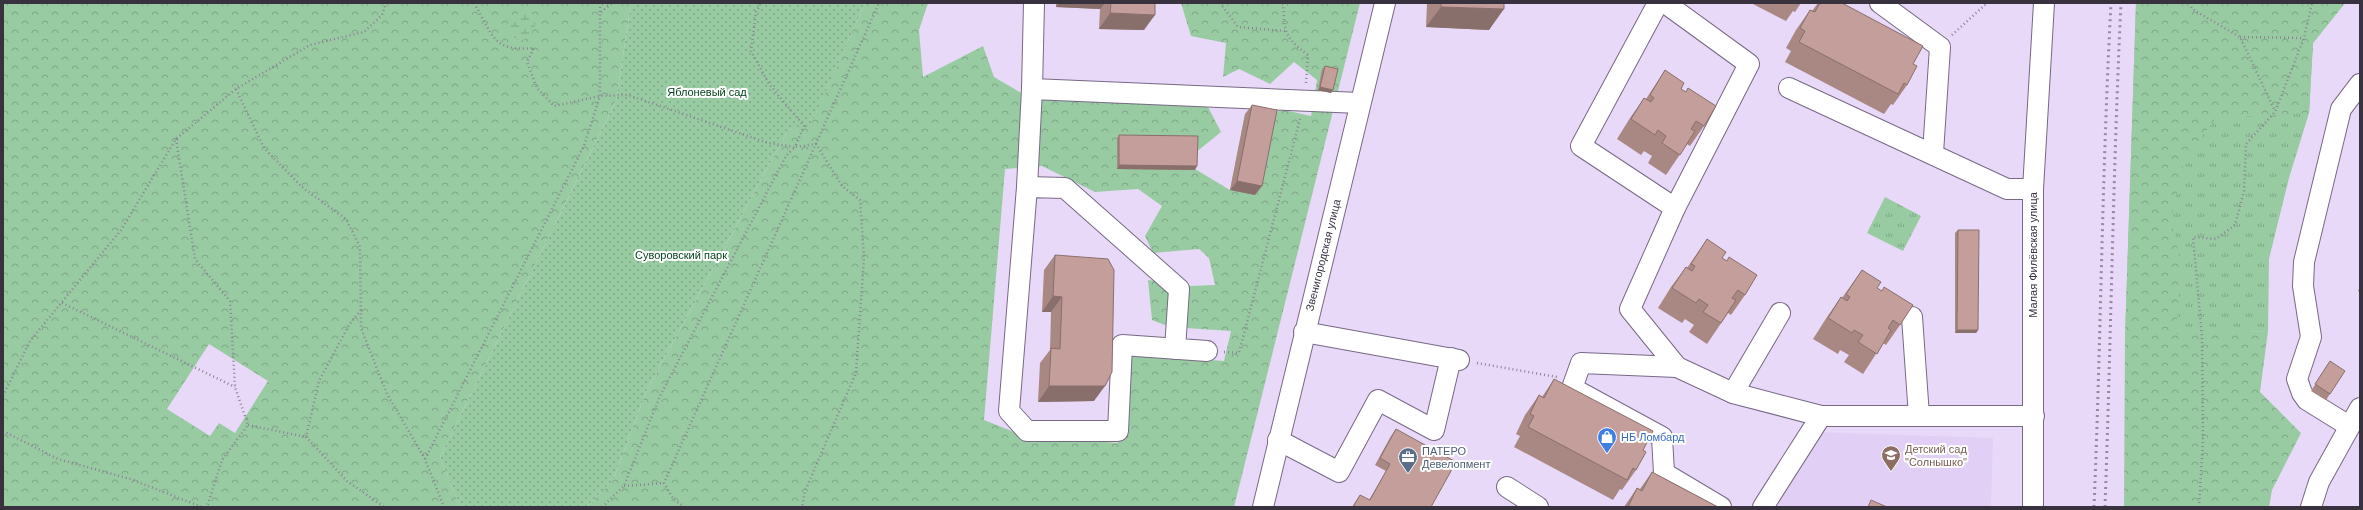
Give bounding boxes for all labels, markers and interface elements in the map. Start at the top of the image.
park label: Яблоневый сад [667,86,747,98]
street label: Малая Филёвская улица [2027,191,2039,318]
street label: Звенигородская улица [1303,197,1343,312]
park label: Суворовский парк [635,249,727,261]
shop icon: НБ Ломбард [1596,426,1618,454]
place label: НБ Ломбард [1621,431,1685,443]
place label: Детский сад "Солнышко" [1905,443,1967,468]
school or university icon: Детский сад "Солнышко" [1880,444,1902,472]
place label: ПАТЕРО Девелопмент [1422,445,1490,470]
office icon: ПАТЕРО Девелопмент [1397,446,1419,474]

